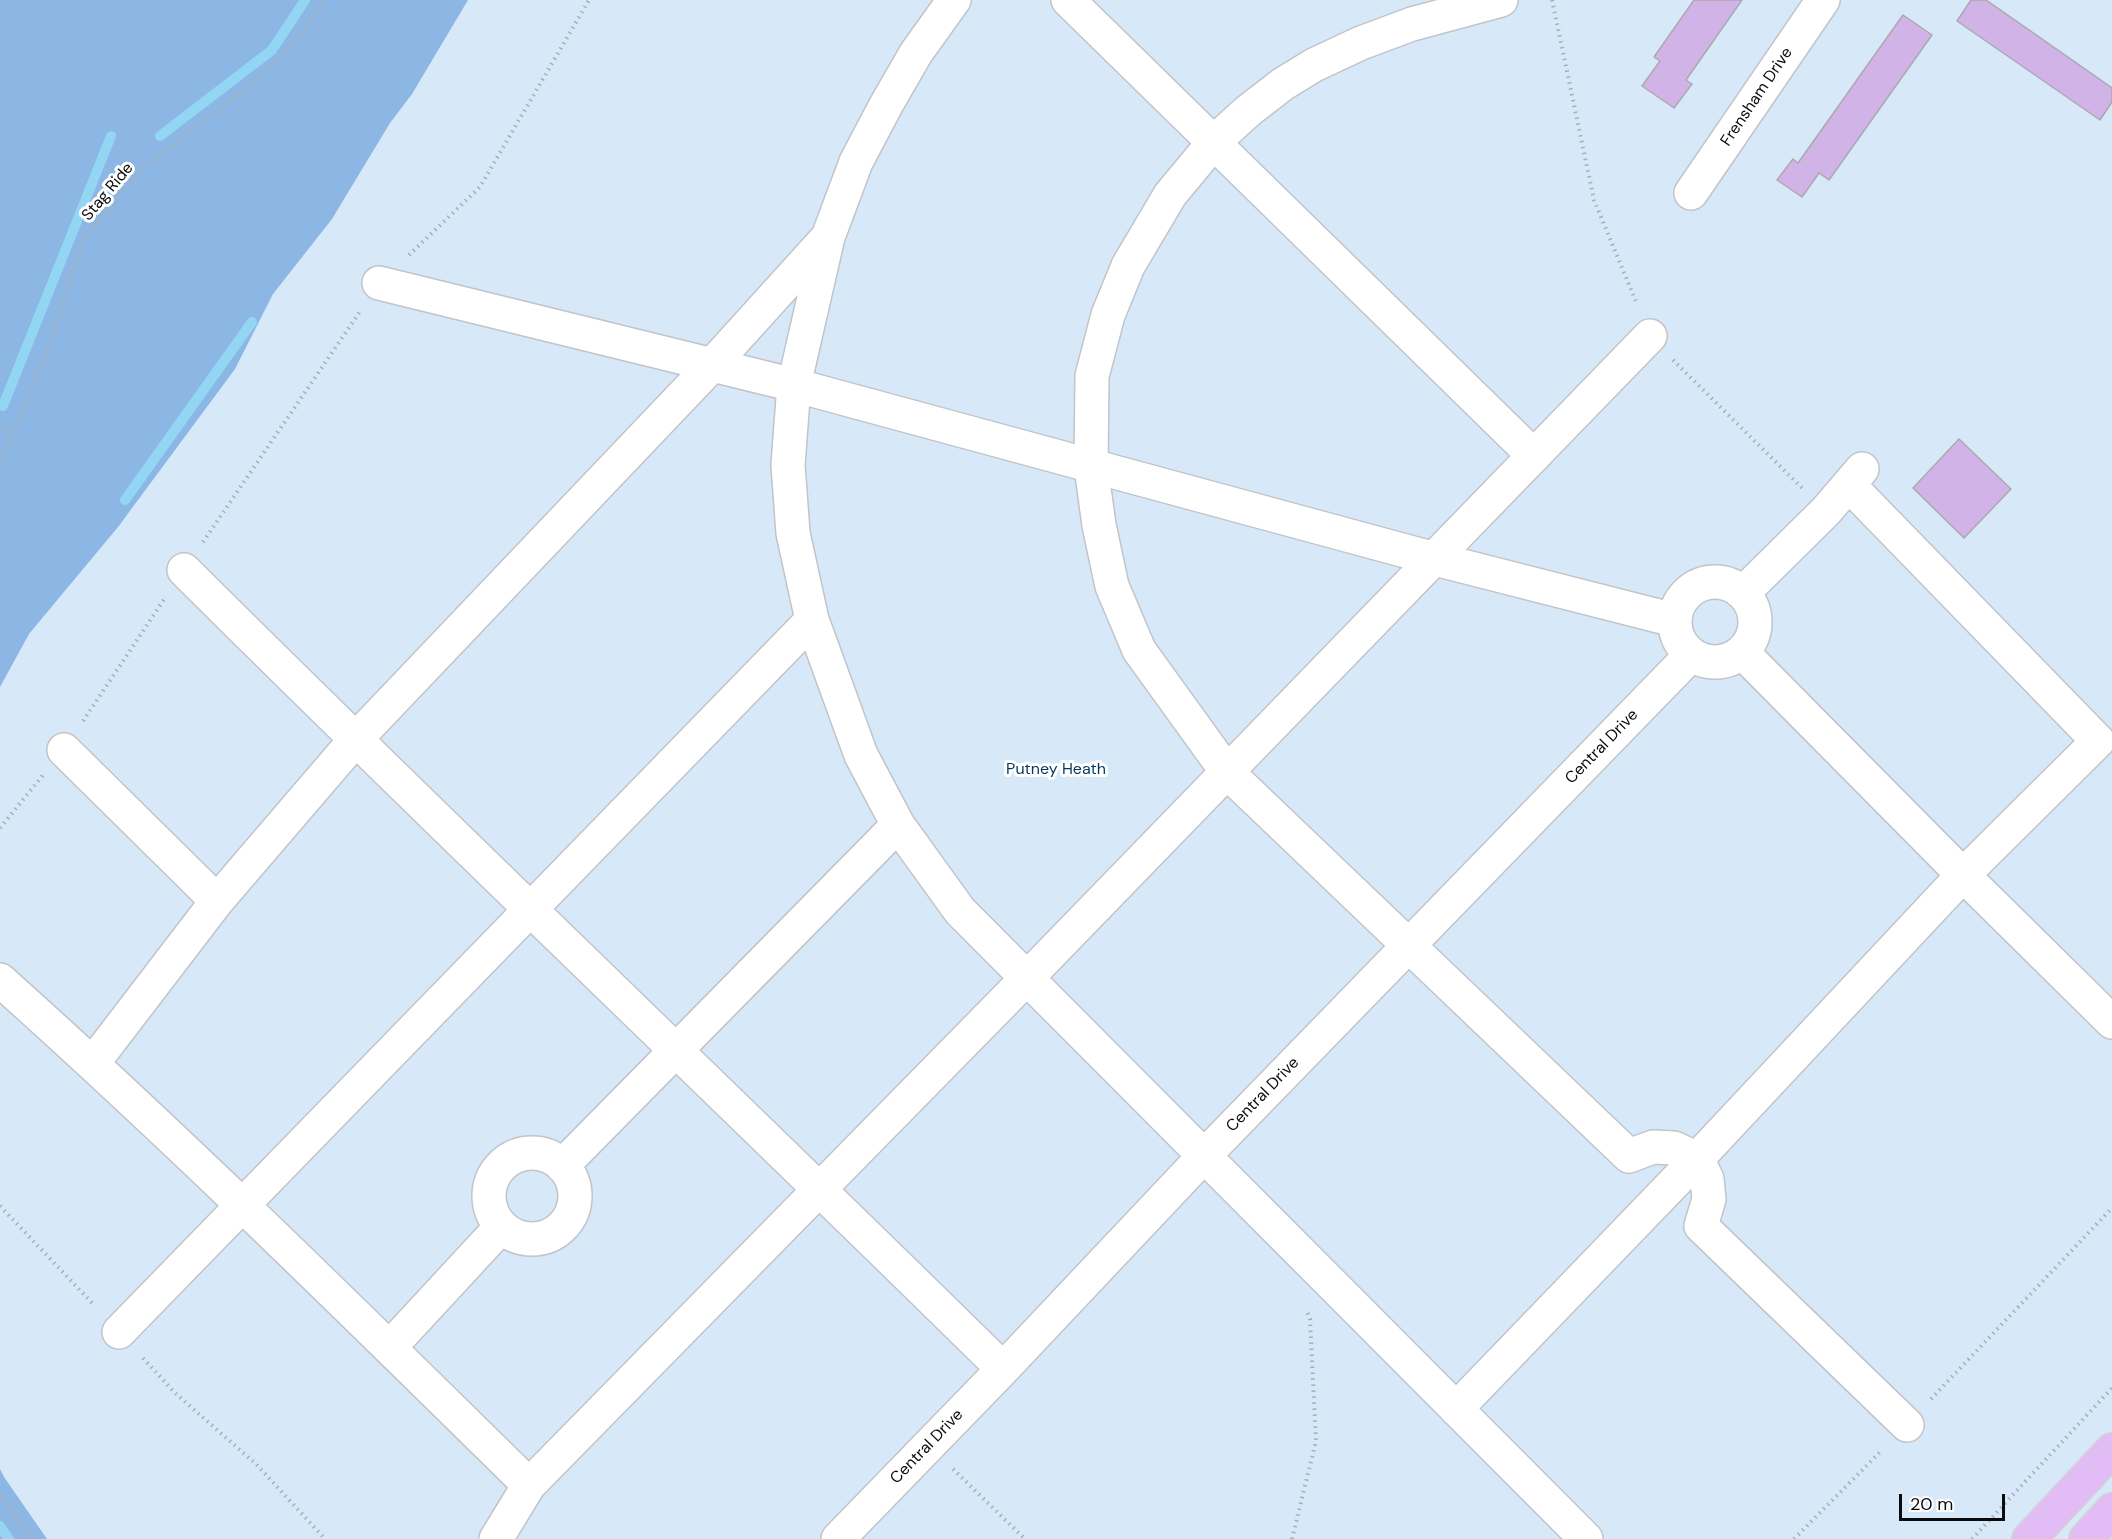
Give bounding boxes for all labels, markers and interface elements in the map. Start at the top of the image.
street label: Frensham Drive [1717,44,1797,150]
street label: Stag Ride [78,159,138,225]
street label: Central Drive [1562,706,1642,788]
park label: Putney Heath [1006,760,1106,780]
street label: Central Drive [1223,1054,1303,1136]
street label: Central Drive [887,1406,967,1488]
scale bar [1902,1482,2008,1520]
text: 20 m [1910,1492,1953,1516]

